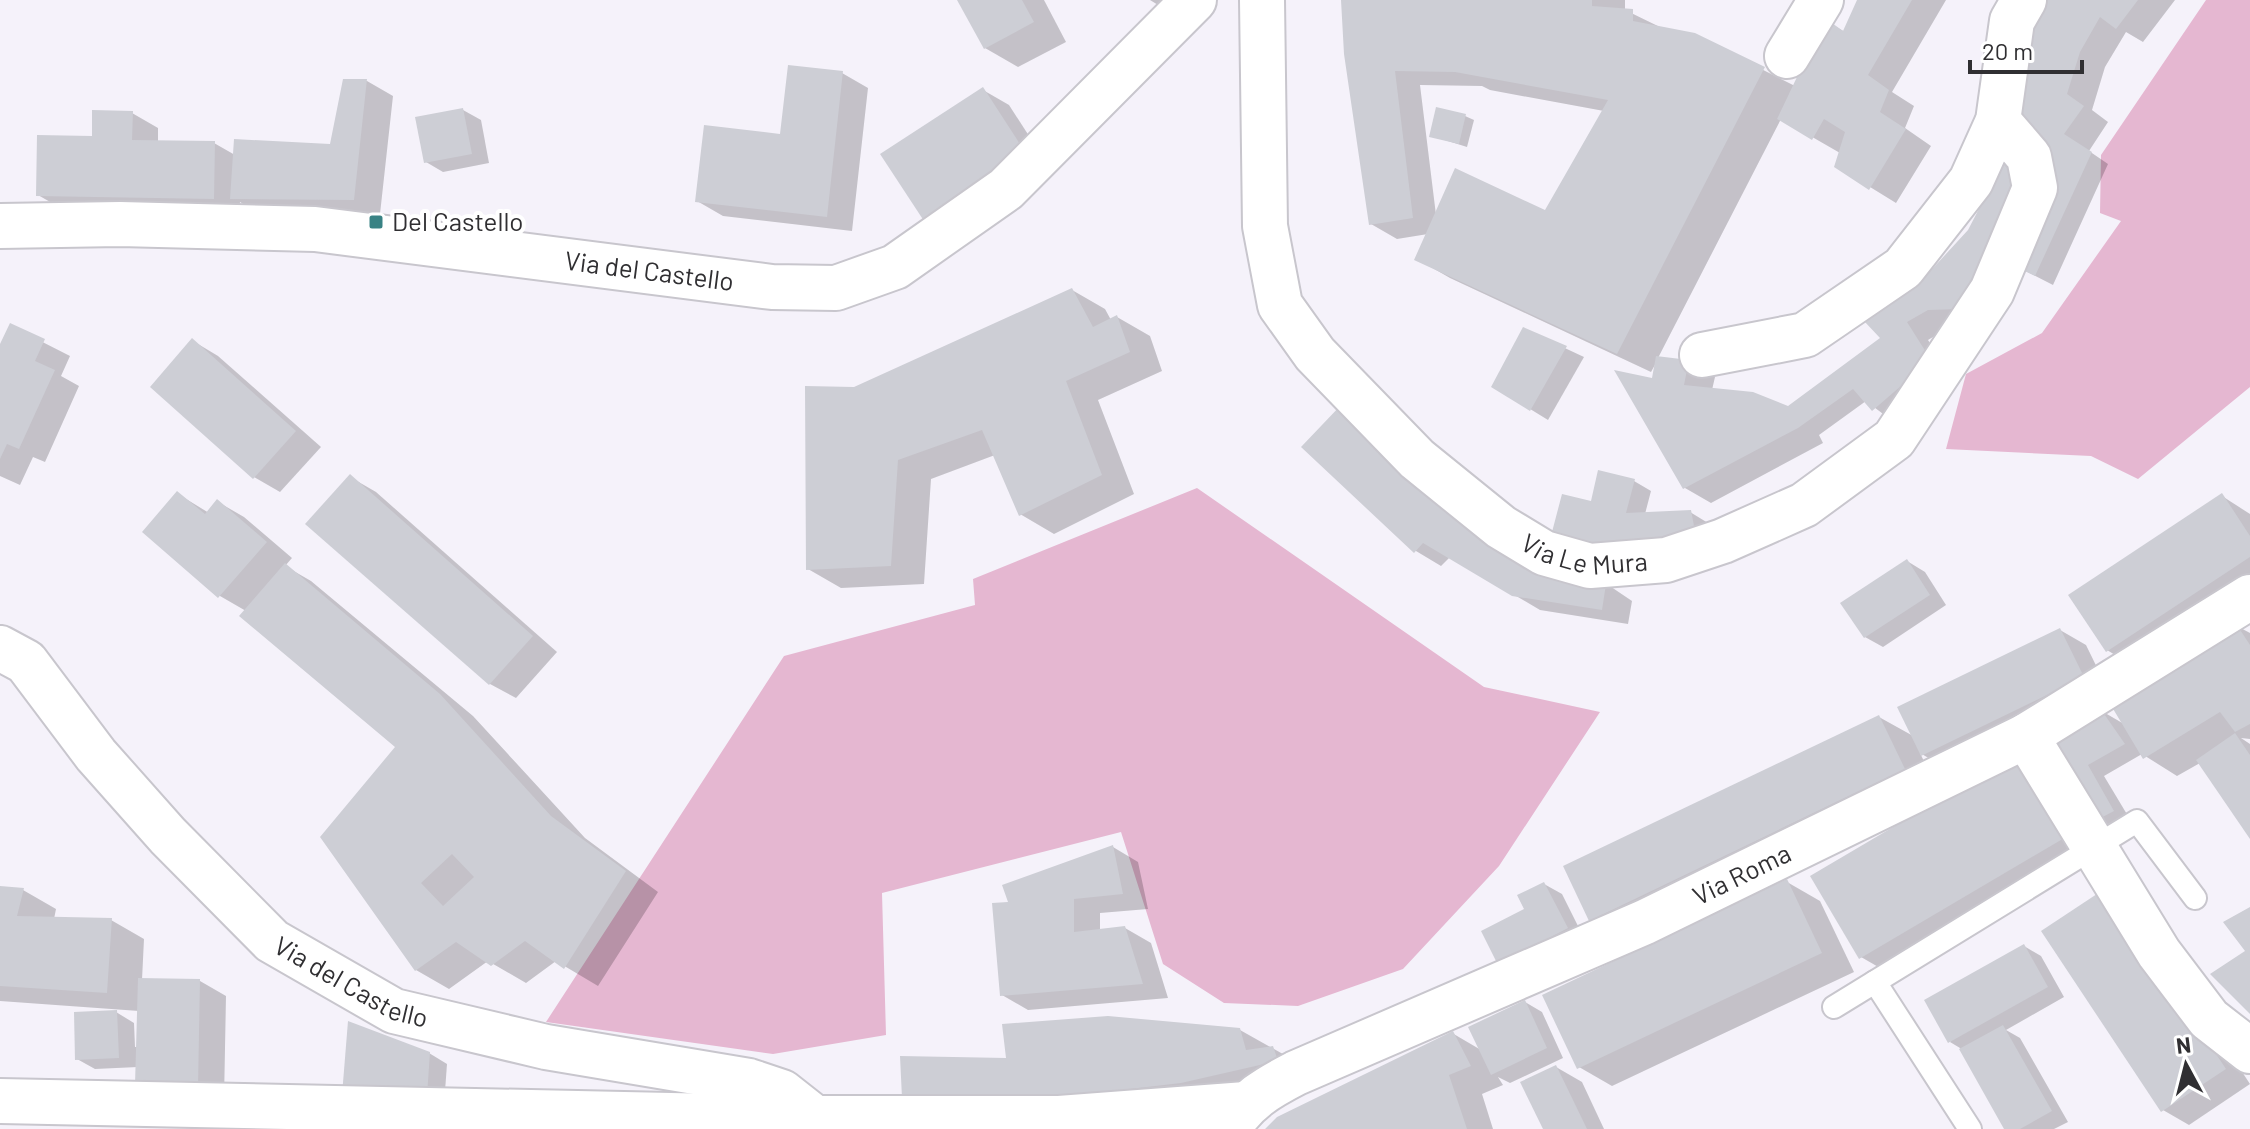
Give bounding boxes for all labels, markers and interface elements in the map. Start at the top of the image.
scale bar [1970,24,2082,74]
text: 20 m [1982,36,2033,65]
place label: Del Castello [392,205,524,236]
marker: Del Castello [367,213,385,231]
street label: Via del Castello [563,244,736,296]
street label: Via Le Mura [1516,526,1649,580]
street label: Via Roma [1687,836,1795,910]
street label: Via del Castello [269,929,431,1033]
north arrow [2146,1025,2226,1105]
text: N [2175,1030,2192,1058]

